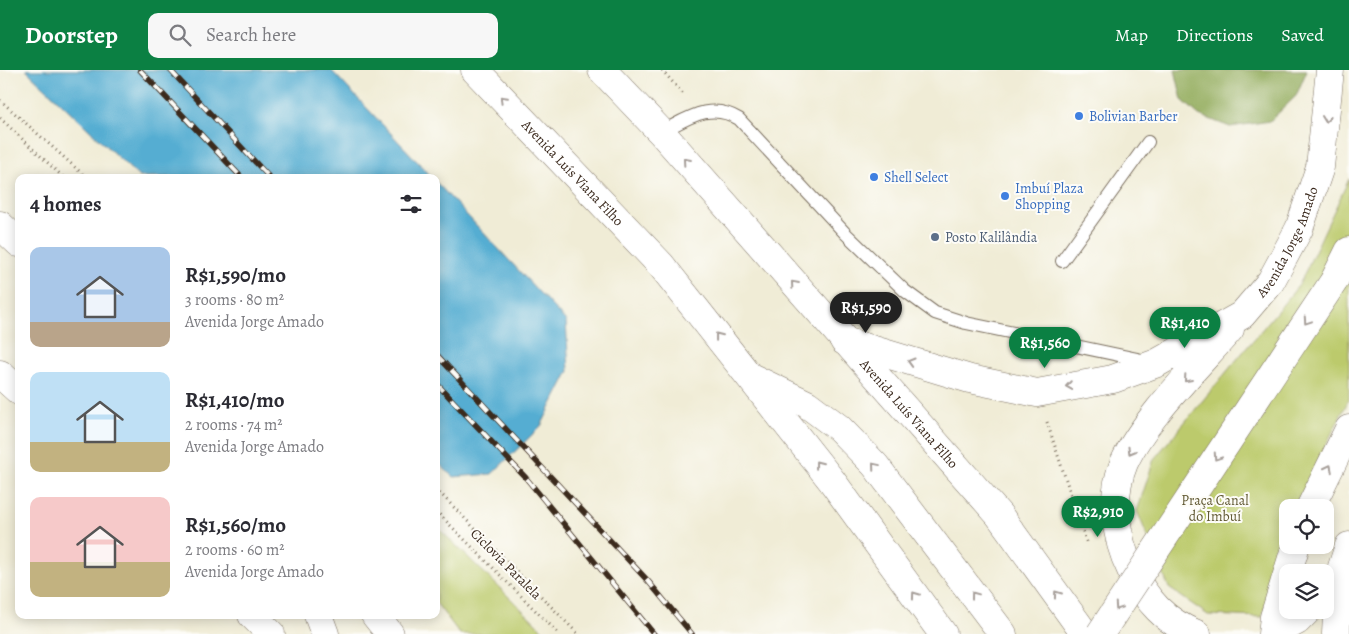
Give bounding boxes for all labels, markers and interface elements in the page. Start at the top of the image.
search box [148,13,498,58]
text: Doorstep [25,19,118,51]
icon: search [166,21,194,49]
text: Search here [206,22,296,48]
text: Map [1115,23,1148,47]
text: Directions [1176,23,1253,47]
text: Saved [1281,23,1324,47]
one-way arrow [500,96,509,105]
place label: Bolivian Barber [1089,107,1178,126]
marker: Bolivian Barber [1073,110,1085,122]
street label: Avenida Luís Viana Filho [517,115,628,230]
one-way arrow [1321,115,1332,123]
one-way arrow [683,158,692,167]
place label: Shell Select [884,168,949,187]
marker: Shell Select [868,171,880,183]
place label: Imbuí Plaza Shopping [1015,179,1084,214]
street label: Avenida Jorge Amado [1251,184,1322,302]
text: 4 homes [30,190,102,218]
icon: filters [397,190,425,218]
marker: Imbuí Plaza Shopping [999,190,1011,202]
place label: Posto Kalilândia [945,228,1038,247]
marker: Posto Kalilândia [929,231,941,243]
text: R$1,590/mo [185,261,286,289]
icon: home [70,267,130,327]
one-way arrow [790,280,799,289]
text: 3 rooms · 80 m² [185,289,284,311]
pin: R$1,590 [820,292,912,334]
text: R$1,590 [841,297,891,319]
pin: R$1,410 [1139,306,1231,349]
text: Avenida Jorge Amado [185,311,324,333]
text: R$1,410 [1160,312,1210,334]
one-way arrow [1304,316,1313,325]
pin: R$1,560 [999,326,1091,369]
text: R$1,560 [1020,332,1070,354]
one-way arrow [715,333,723,342]
street label: Avenida Luís Viana Filho [855,354,963,472]
one-way arrow [907,358,916,368]
one-way arrow [1184,373,1193,382]
one-way arrow [1065,381,1074,391]
text: R$1,410/mo [185,386,285,414]
icon: home [70,392,130,452]
text: 2 rooms · 74 m² [185,414,283,436]
text: Avenida Jorge Amado [185,436,324,458]
one-way arrow [1128,445,1138,454]
one-way arrow [1214,451,1224,460]
one-way arrow [816,461,824,470]
one-way arrow [872,463,881,472]
one-way arrow [1323,464,1333,473]
park label: Praça Canal do Imbuí [1181,491,1249,526]
pin: R$2,910 [1052,496,1144,538]
map controls [1279,499,1334,619]
button: locate [1279,499,1334,554]
text: R$2,910 [1073,501,1123,523]
text: R$1,560/mo [185,511,286,539]
icon: home [70,517,130,577]
street label: Ciclovia Paralela [466,524,546,604]
text: 2 rooms · 60 m² [185,539,285,561]
text: Avenida Jorge Amado [185,561,324,583]
button: layers [1279,564,1334,619]
one-way arrow [1054,591,1062,600]
one-way arrow [912,592,920,601]
one-way arrow [971,592,979,601]
one-way arrow [1115,601,1124,610]

